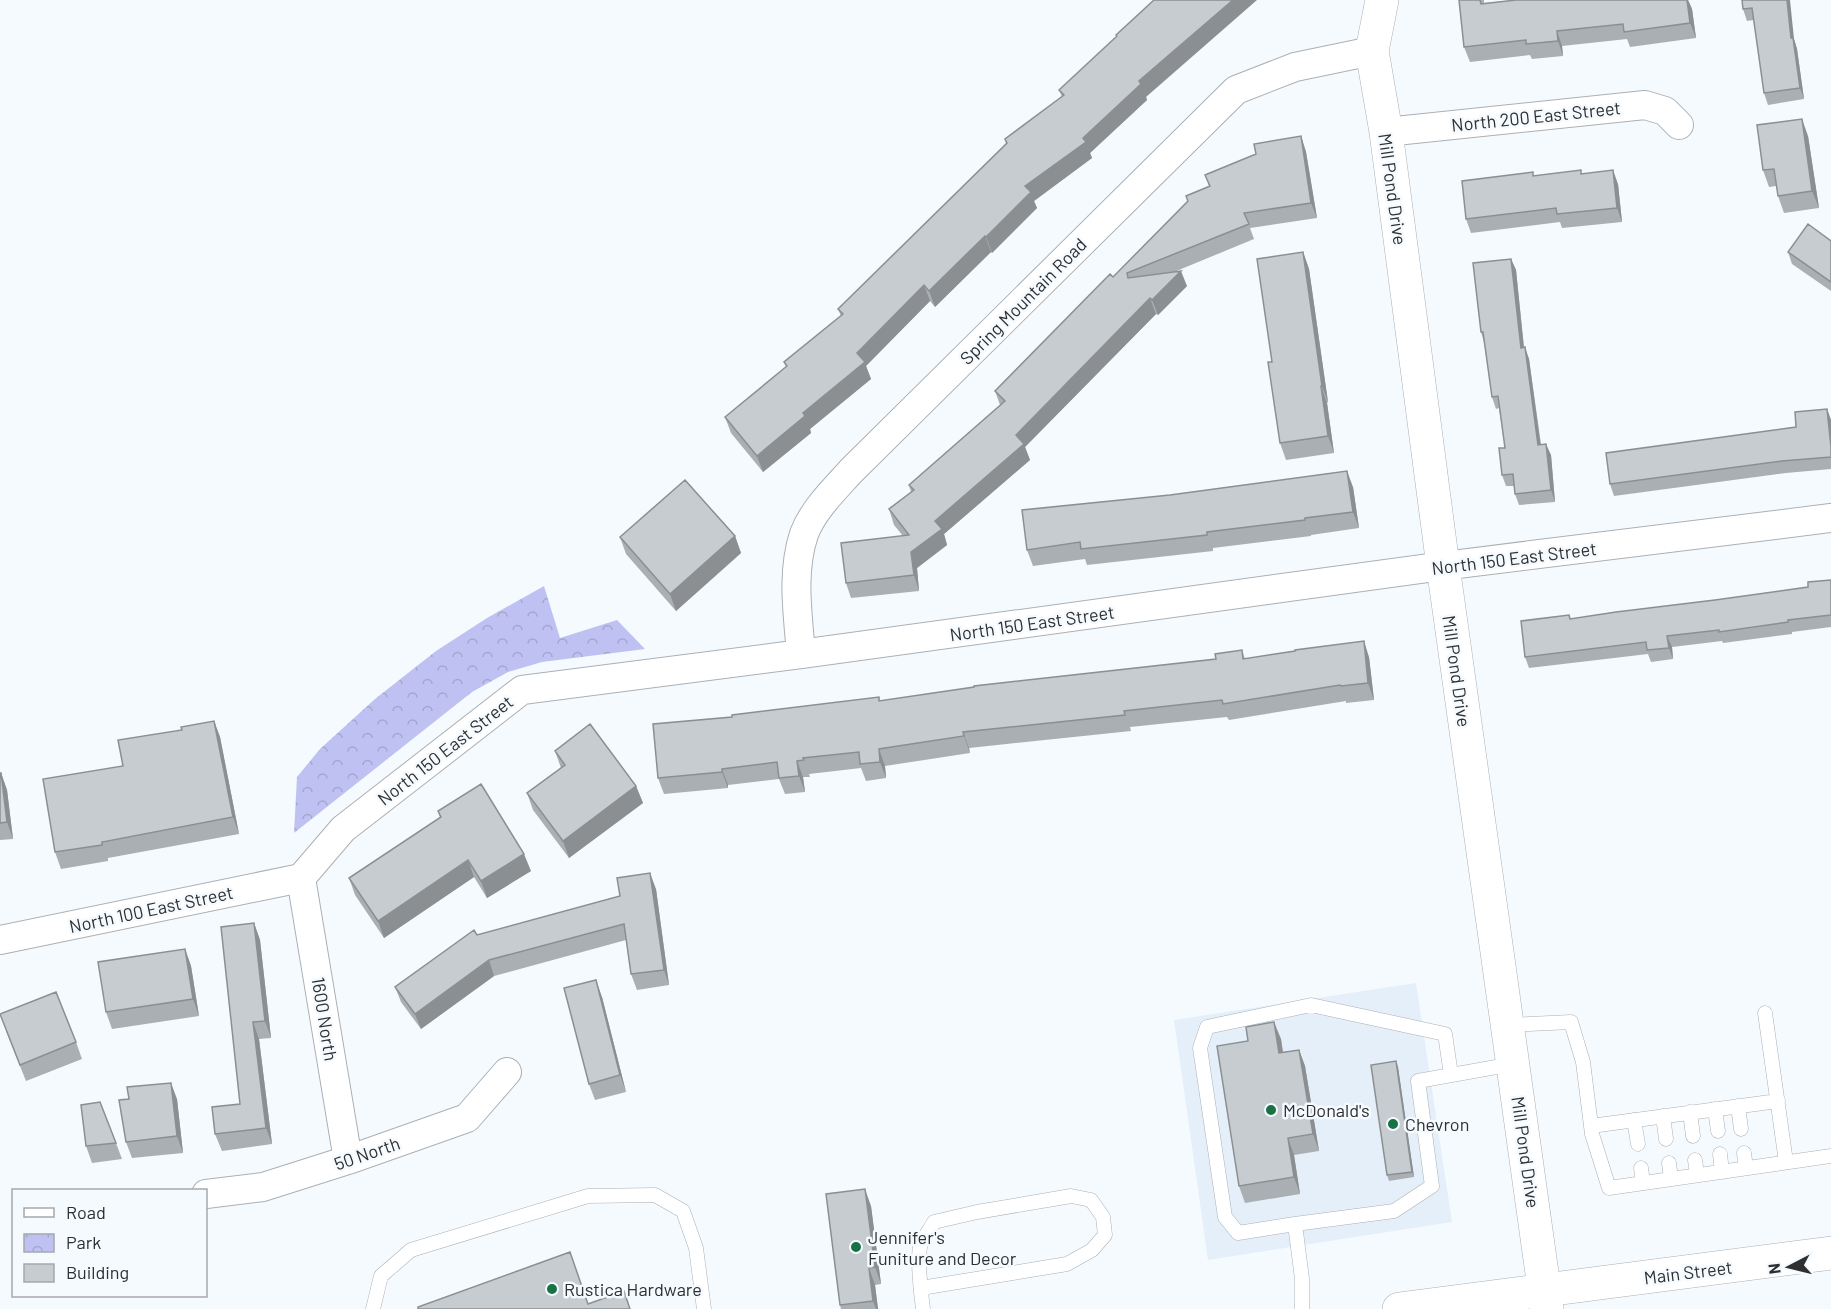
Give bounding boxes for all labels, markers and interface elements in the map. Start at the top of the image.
street label: North 200 East Street [1450,96,1622,136]
street label: Mill Pond Drive [1374,132,1412,246]
street label: Spring Mountain Road [955,233,1091,369]
street label: North 150 East Street [1430,537,1598,579]
street label: North 150 East Street [948,601,1116,645]
street label: Mill Pond Drive [1438,614,1476,728]
street label: North 150 East Street [373,690,517,810]
street label: North 100 East Street [67,881,235,937]
street label: 1600 North [308,976,342,1062]
street label: Mill Pond Drive [1507,1095,1545,1209]
place label: McDonald's [1283,1099,1370,1121]
marker: McDonald's [1264,1103,1278,1117]
place label: Chevron [1405,1113,1469,1135]
marker: Chevron [1386,1117,1400,1131]
street label: 50 North [331,1132,403,1174]
legend [12,1189,207,1297]
text: Road [66,1201,106,1223]
place label: Jennifer's Funiture and Decor [868,1226,1017,1269]
text: Park [66,1231,101,1253]
north arrow [1759,1237,1819,1297]
marker: Jennifer's Funiture and Decor [849,1240,863,1254]
street label: Main Street [1642,1256,1734,1288]
text: Building [66,1261,129,1283]
text: N [1764,1262,1784,1275]
place label: Rustica Hardware [564,1278,702,1300]
marker: Rustica Hardware [545,1282,559,1296]

